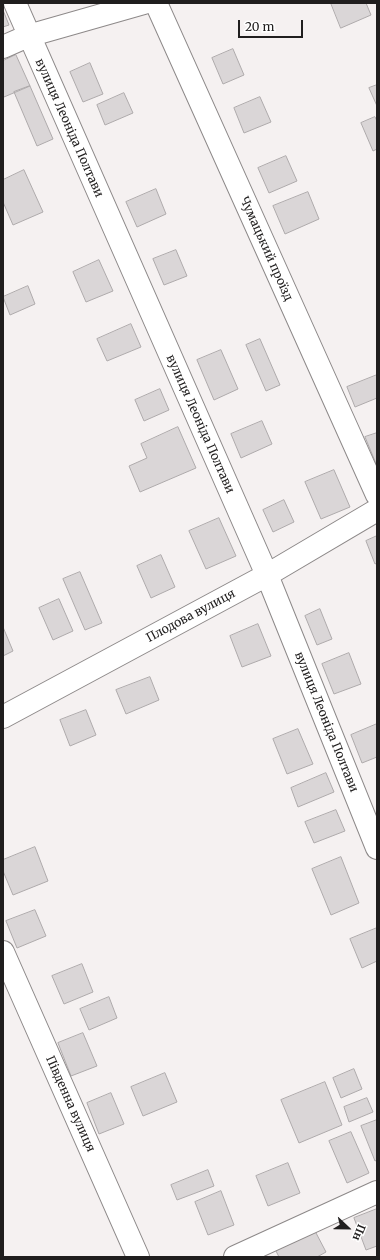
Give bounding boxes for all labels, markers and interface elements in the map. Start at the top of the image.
scale bar [240,12,305,38]
text: 20 m [245,19,274,34]
street label: вулиця Леоніда Полтави [32,56,106,200]
street label: Чумацький проїзд [237,195,295,303]
street label: вулиця Леоніда Полтави [163,352,237,496]
street label: Плодова вулиця [144,586,238,646]
street label: вулиця Леоніда Полтави [291,650,361,794]
street label: Південна вулиця [42,1054,98,1154]
north arrow [328,1208,368,1248]
text: Пн [350,1222,369,1243]

